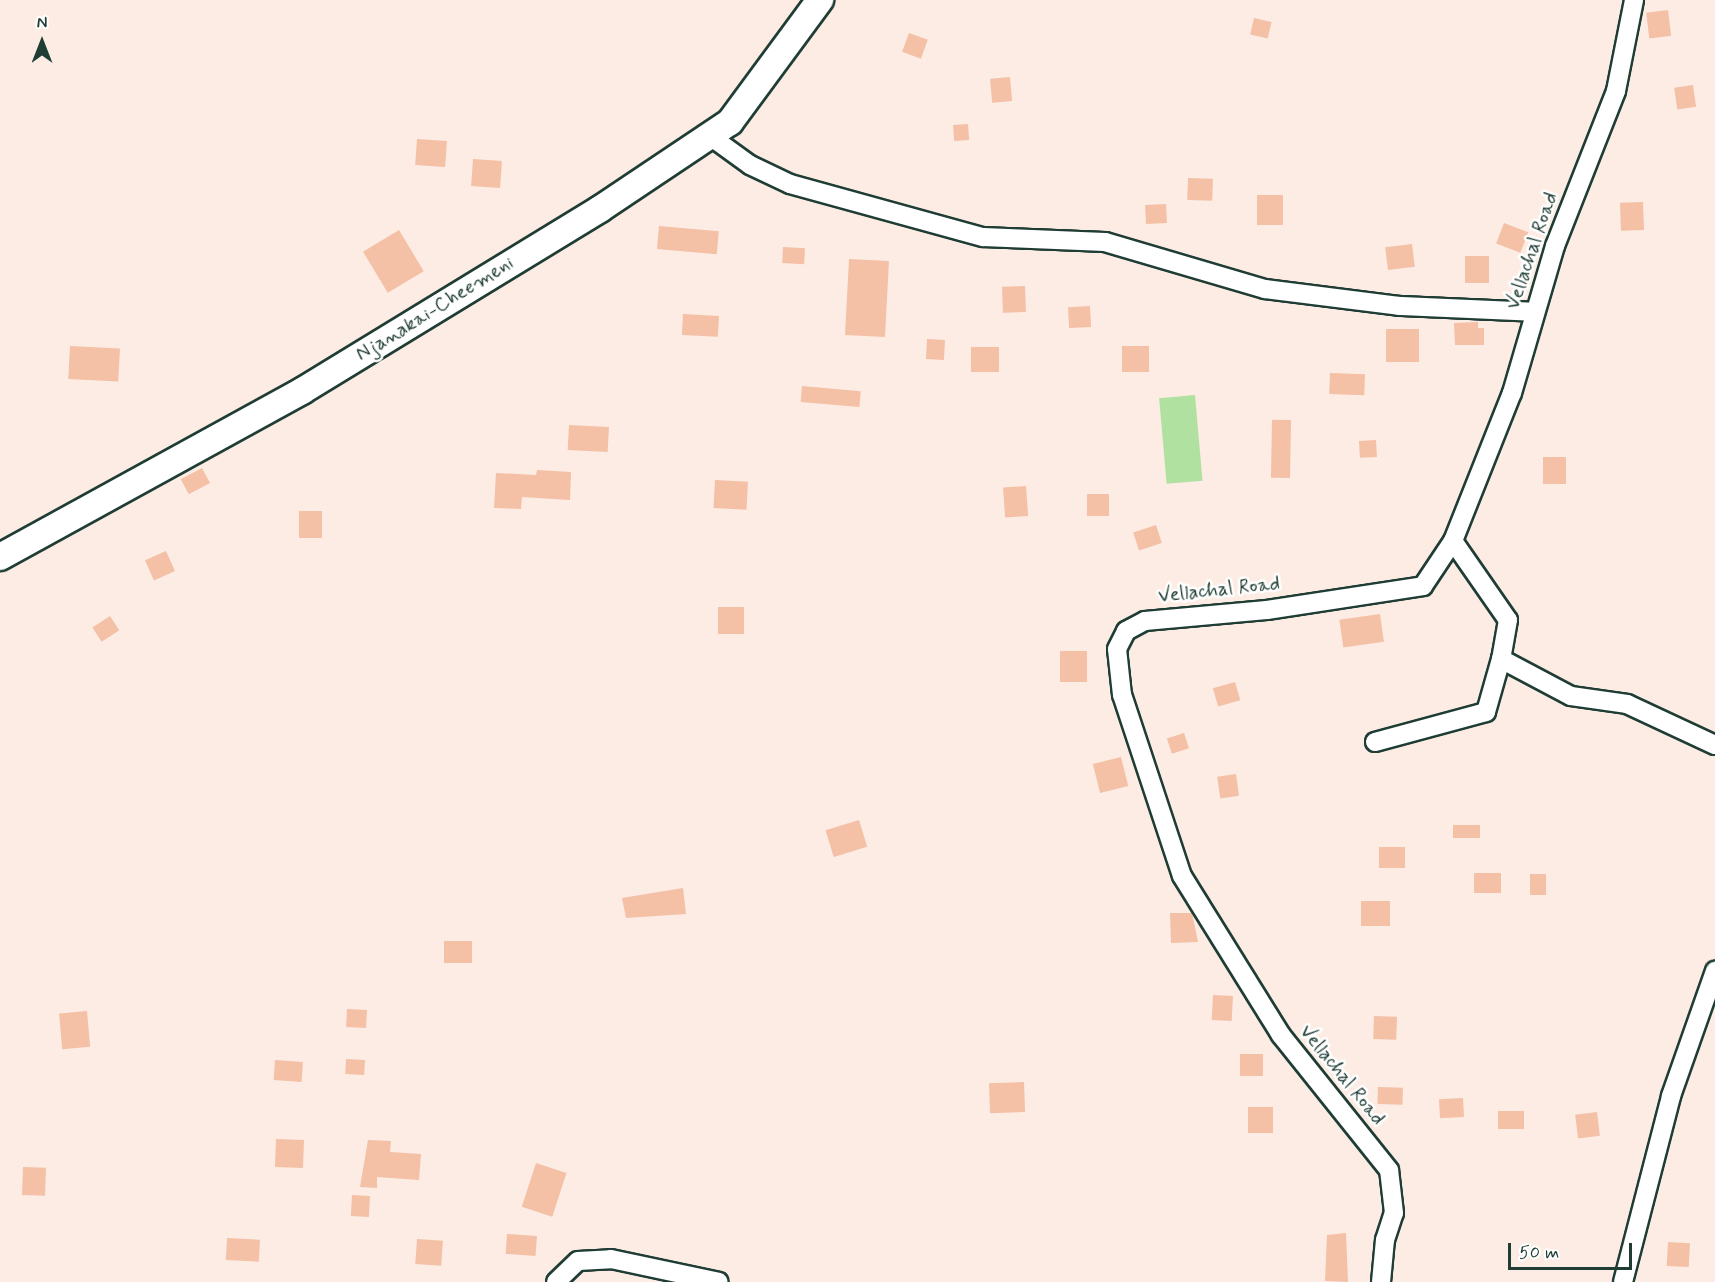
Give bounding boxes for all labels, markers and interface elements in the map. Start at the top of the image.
north arrow [12,12,72,72]
text: N [37,13,47,34]
street label: Vellachal Road [1501,190,1563,312]
street label: Njanakai-Cheemeni [352,251,518,367]
street label: Vellachal Road [1158,572,1280,608]
street label: Vellachal Road [1295,1021,1389,1129]
scale bar [1511,1231,1636,1269]
text: 50 m [1519,1241,1559,1265]

